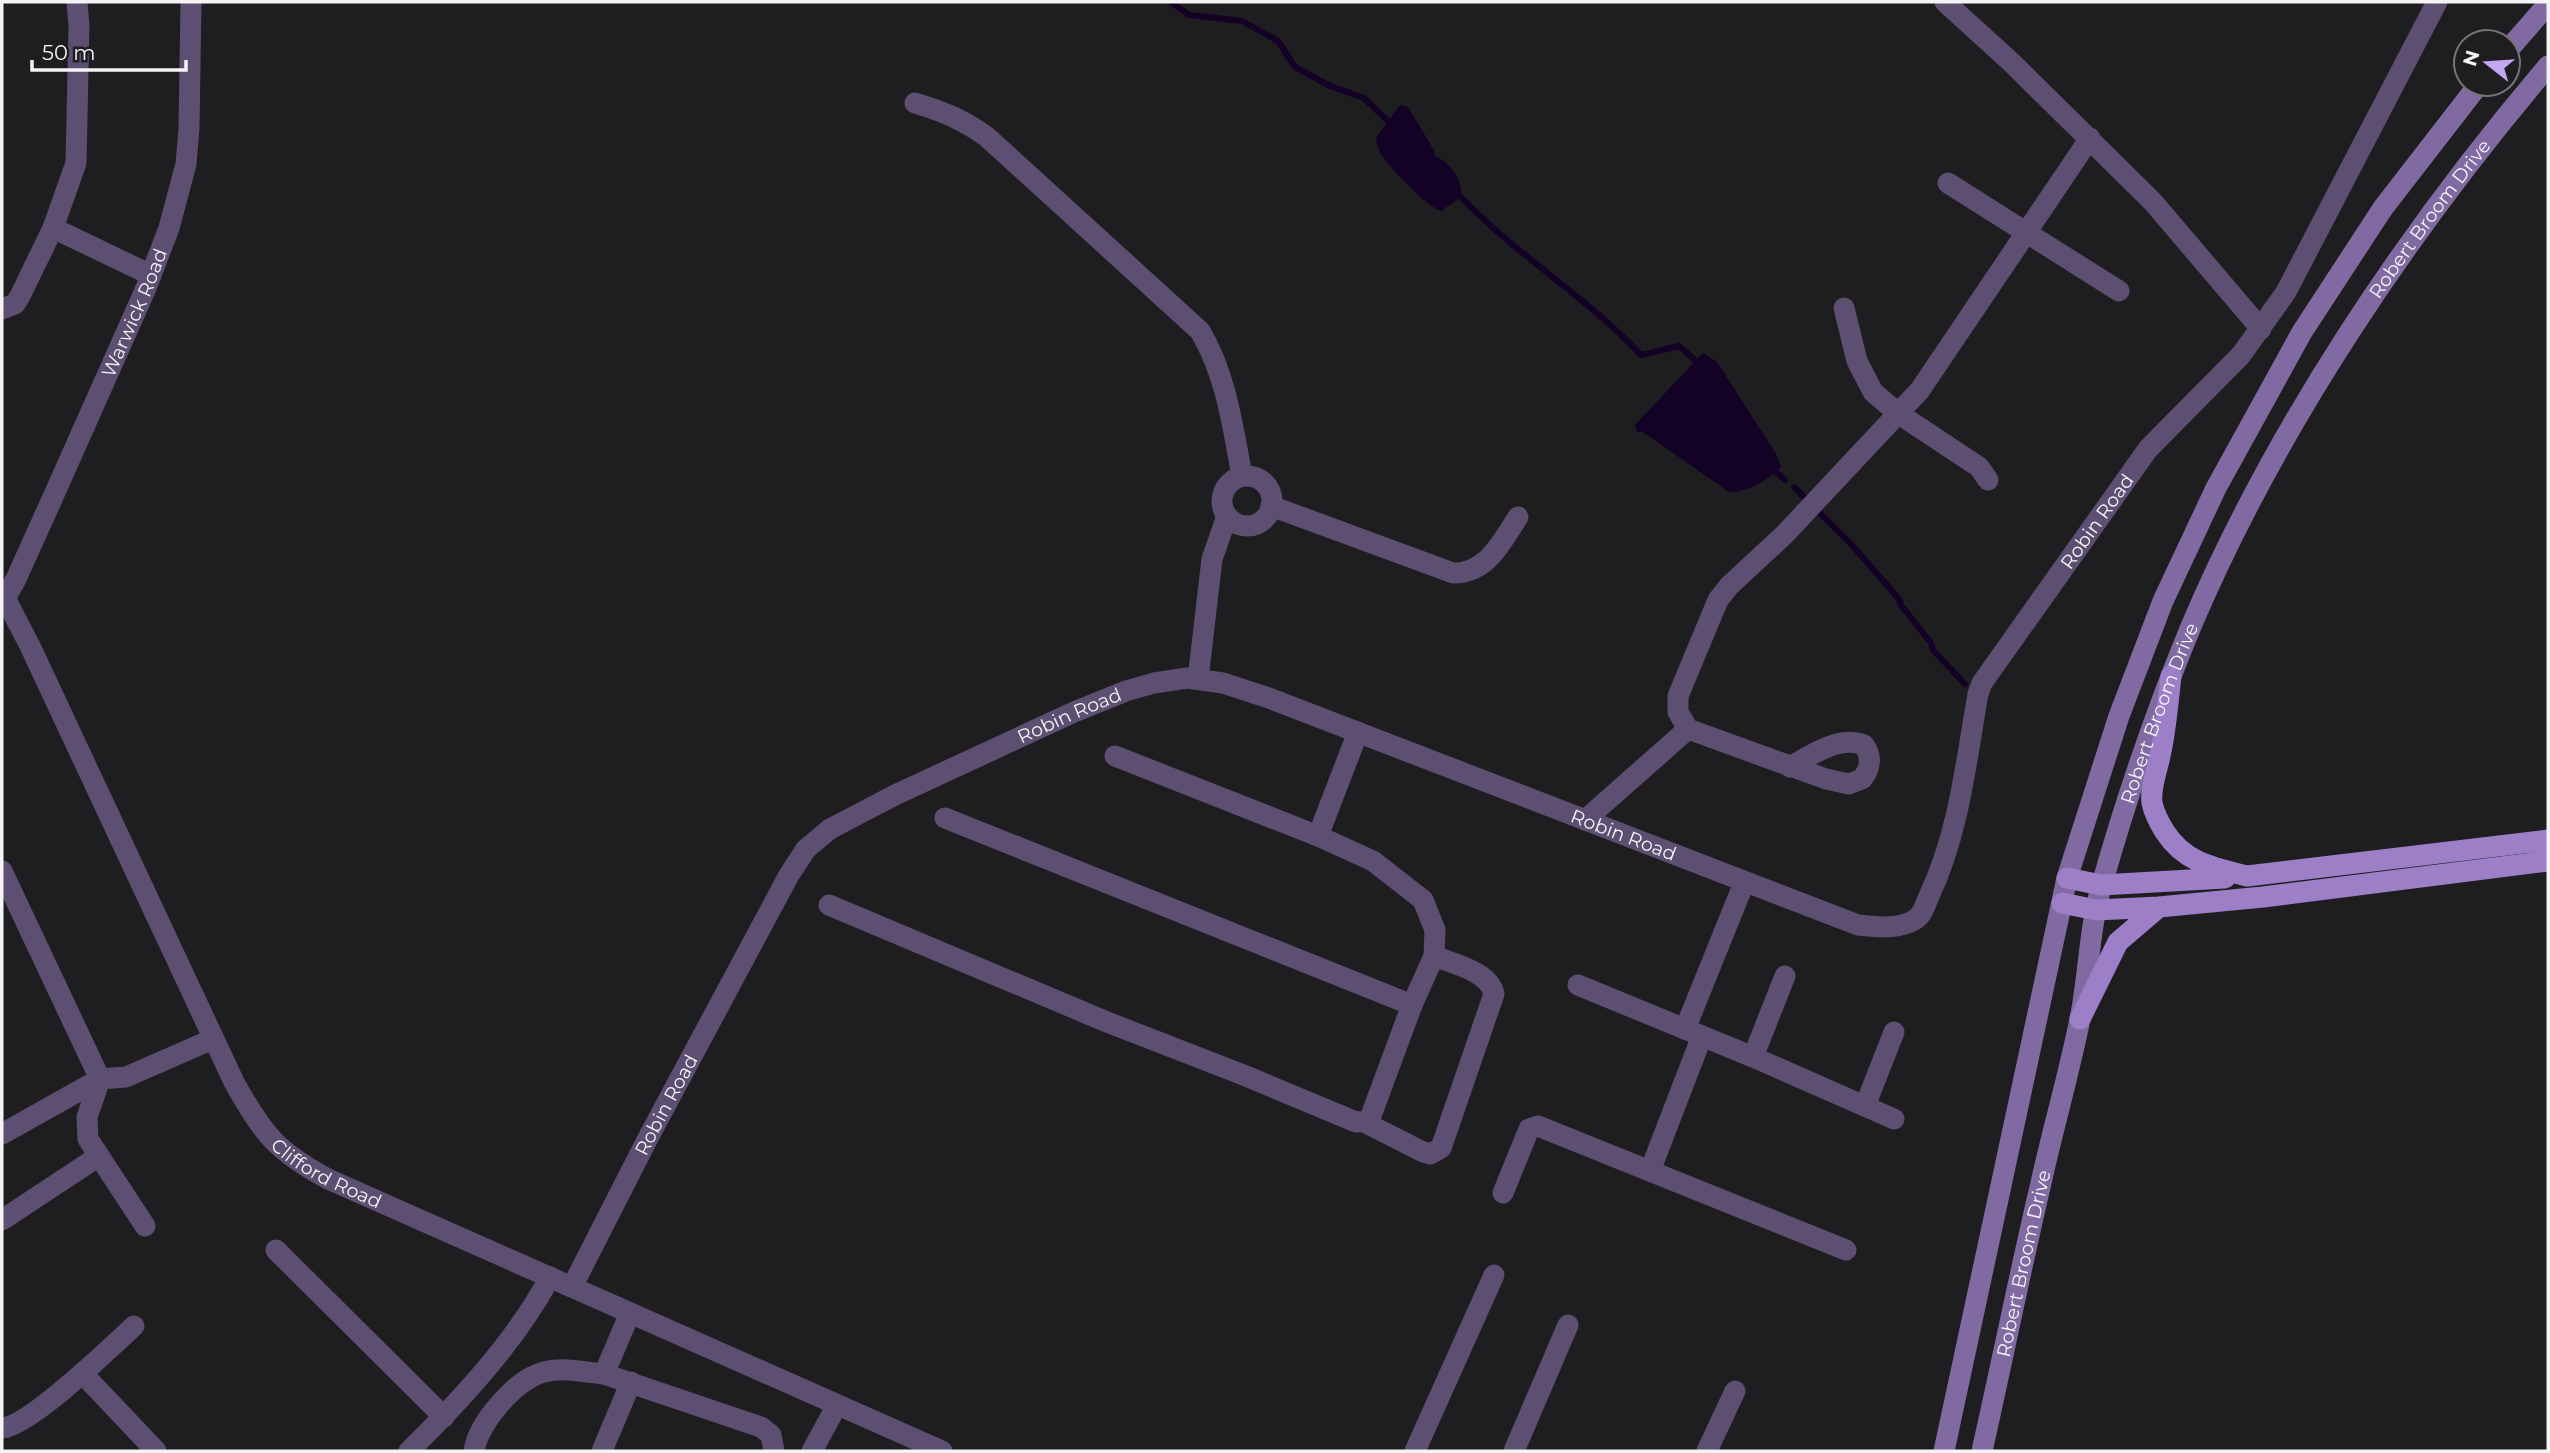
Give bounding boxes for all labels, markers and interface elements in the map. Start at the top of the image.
scale bar [32,28,186,72]
north arrow [2452,28,2522,98]
text: 50 m [42,40,96,65]
text: N [2458,47,2484,69]
street label: Robert Broom Drive [2364,135,2496,303]
street label: Warwick Road [97,245,172,381]
street label: Robin Road [2056,470,2139,574]
street label: Robert Broom Drive [2116,619,2203,807]
street label: Robin Road [1014,683,1125,749]
street label: Robin Road [1567,804,1679,866]
street label: Robin Road [630,1051,703,1159]
street label: Clifford Road [266,1134,385,1213]
street label: Robert Broom Drive [1992,1168,2056,1359]

